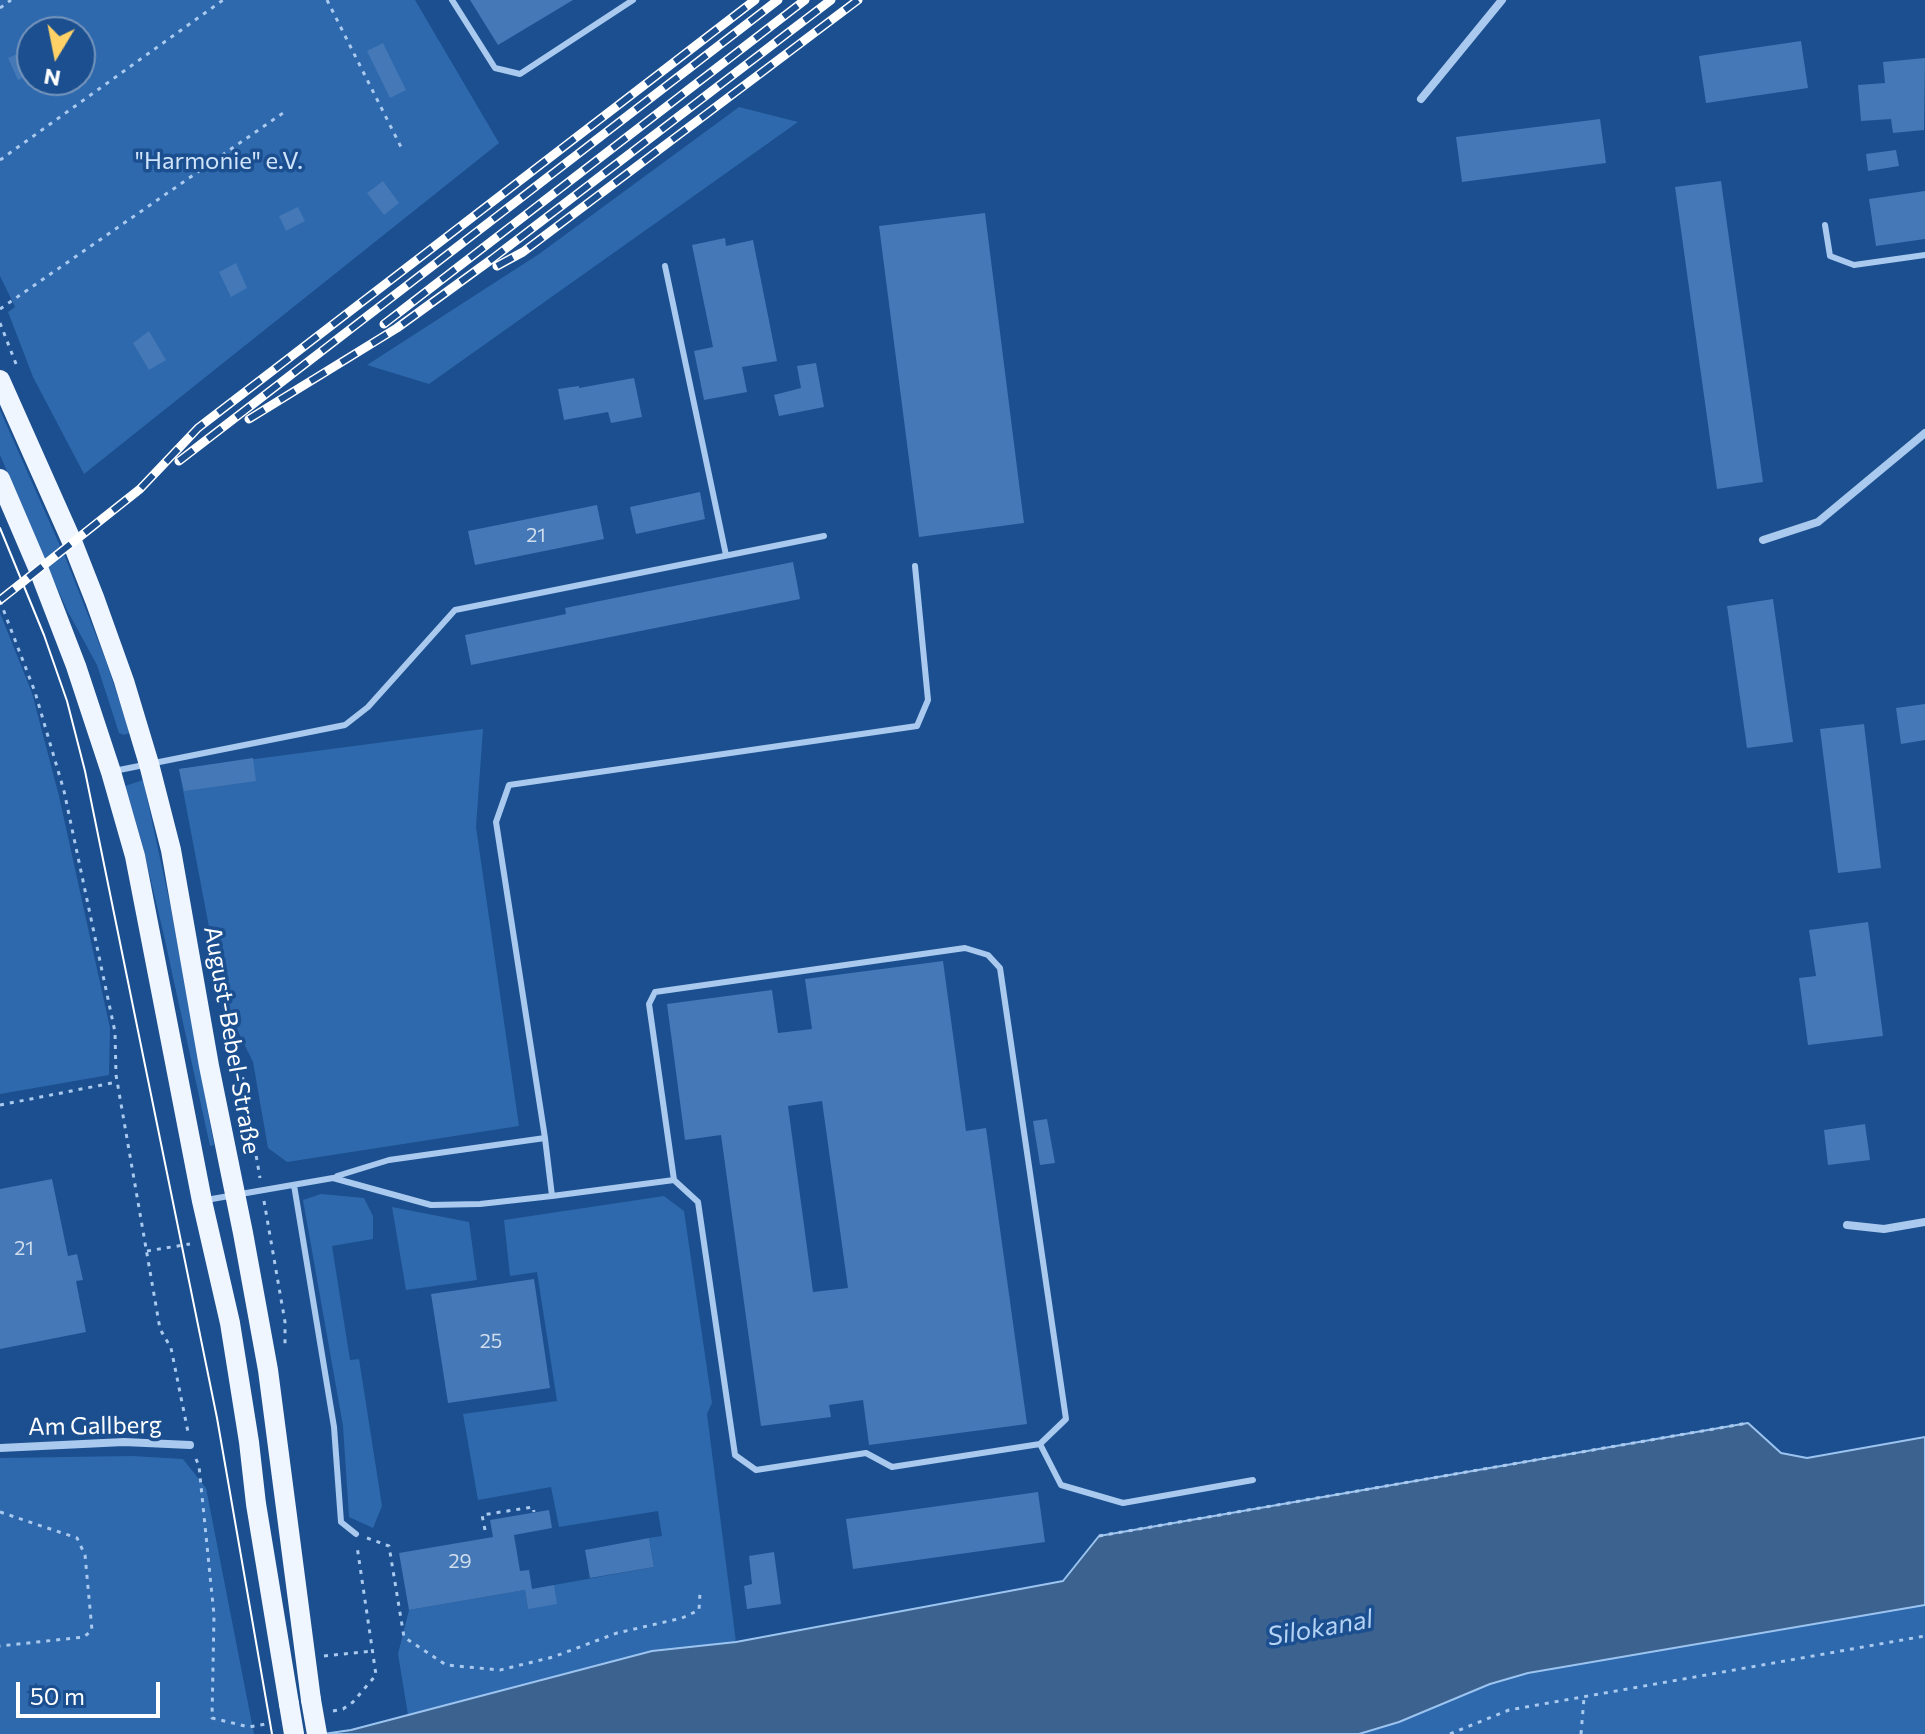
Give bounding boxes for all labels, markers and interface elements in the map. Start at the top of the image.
north arrow [16,16,96,96]
text: N [42,63,63,93]
park label: "Harmonie" e.V. [135,147,303,175]
house number: 21 [526,523,546,547]
street label: August-Bebel-Straße [198,924,266,1156]
house number: 21 [14,1236,34,1260]
house number: 25 [480,1329,502,1353]
street label: Am Gallberg [28,1410,162,1442]
house number: 29 [448,1549,472,1573]
water label: Silokanal [1265,1603,1375,1653]
scale bar [20,1666,164,1716]
text: 50 m [30,1681,85,1710]

